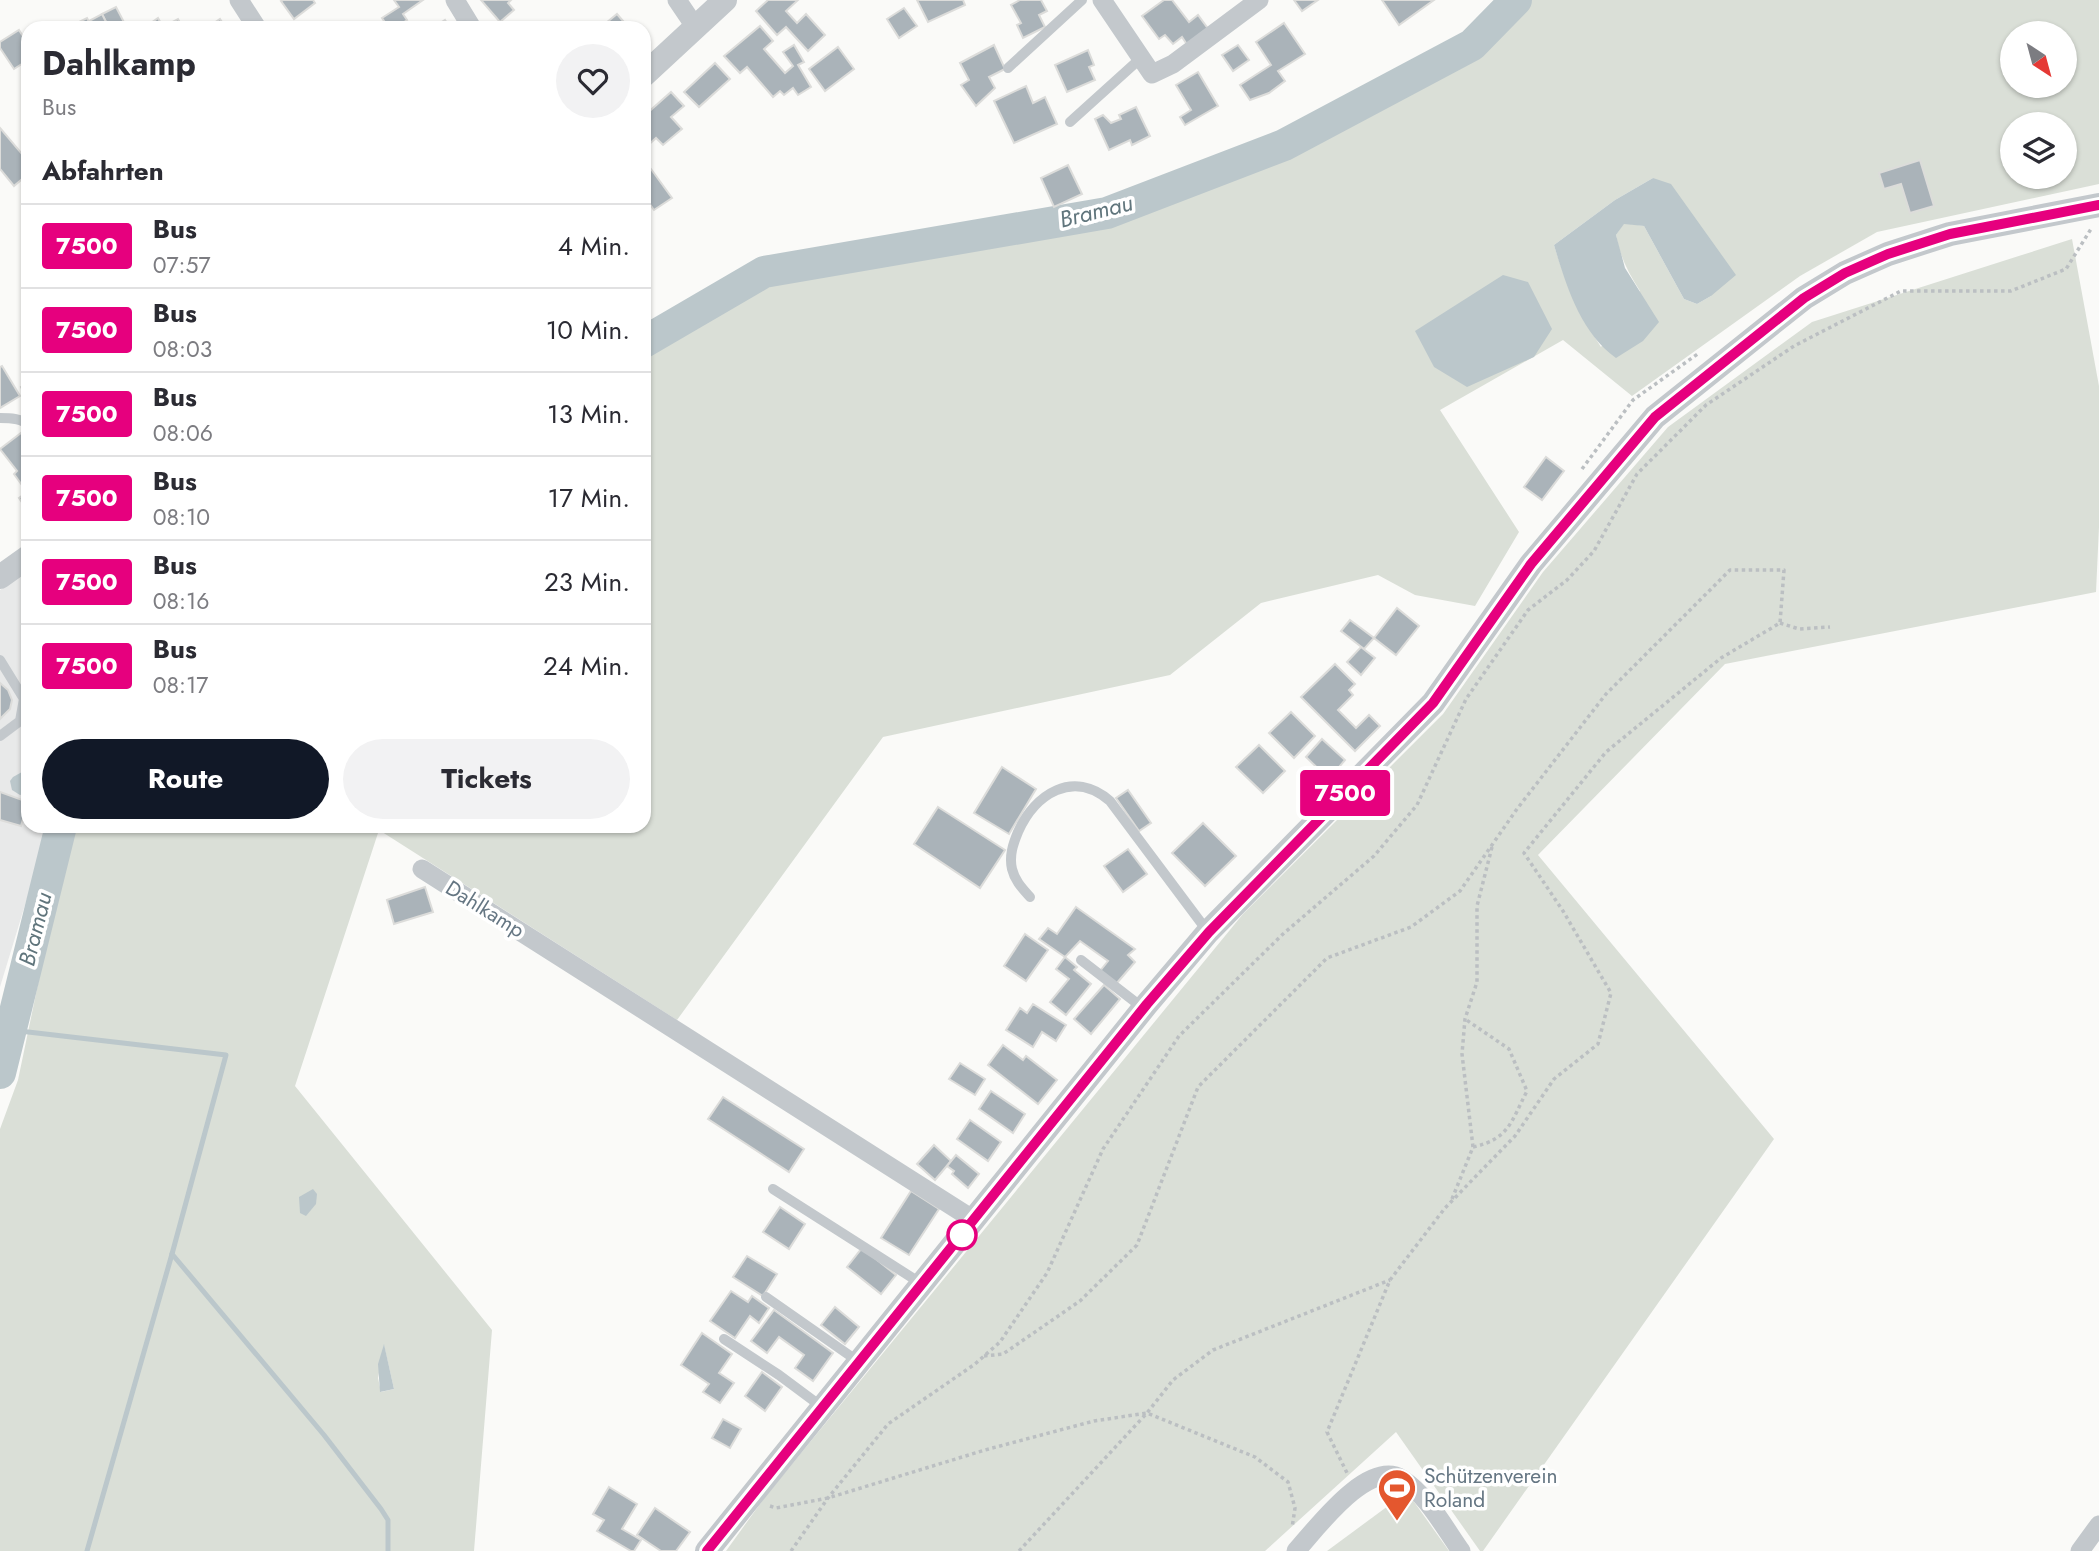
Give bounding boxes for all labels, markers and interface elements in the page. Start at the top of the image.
north arrow [2000,21,2077,98]
map controls [2000,21,2077,189]
text: Dahlkamp [42,40,196,87]
button: heart [556,44,630,118]
text: Bus [42,90,76,124]
button: layers [2000,112,2077,189]
text: Abfahrten [42,152,164,190]
water label: Bramau [1056,185,1137,237]
text: Bus [153,210,197,248]
text: 4 Min. [558,227,630,265]
text: 7500 [56,228,118,263]
text: 07:57 [153,248,211,282]
text: Bus [153,294,197,332]
text: 10 Min. [546,311,630,349]
text: 7500 [56,312,118,347]
text: 08:03 [153,332,212,366]
text: Bus [153,378,197,416]
text: 13 Min. [547,395,630,433]
text: 7500 [56,396,118,431]
text: 08:06 [153,416,213,450]
text: Bus [153,462,197,500]
text: 17 Min. [548,479,630,517]
text: 7500 [56,480,118,515]
text: 08:10 [153,500,210,534]
text: Bus [153,546,197,584]
text: 23 Min. [544,563,630,601]
text: 7500 [56,564,118,599]
text: 08:16 [153,584,210,618]
text: Bus [153,630,197,668]
text: 24 Min. [543,647,630,685]
text: 7500 [56,648,118,683]
text: 08:17 [153,668,208,702]
button: Route [42,739,329,819]
button: Tickets [343,739,630,819]
line badge: 7500 [1296,770,1394,816]
text: 7500 [1314,775,1376,810]
street label: Dahlkamp [440,873,530,945]
water label: Bramau [9,888,61,969]
unlabelled marker [947,1220,977,1250]
place label: Schützenverein Roland [1424,1461,1558,1515]
sports icon: Schützenverein Roland [1376,1467,1418,1522]

